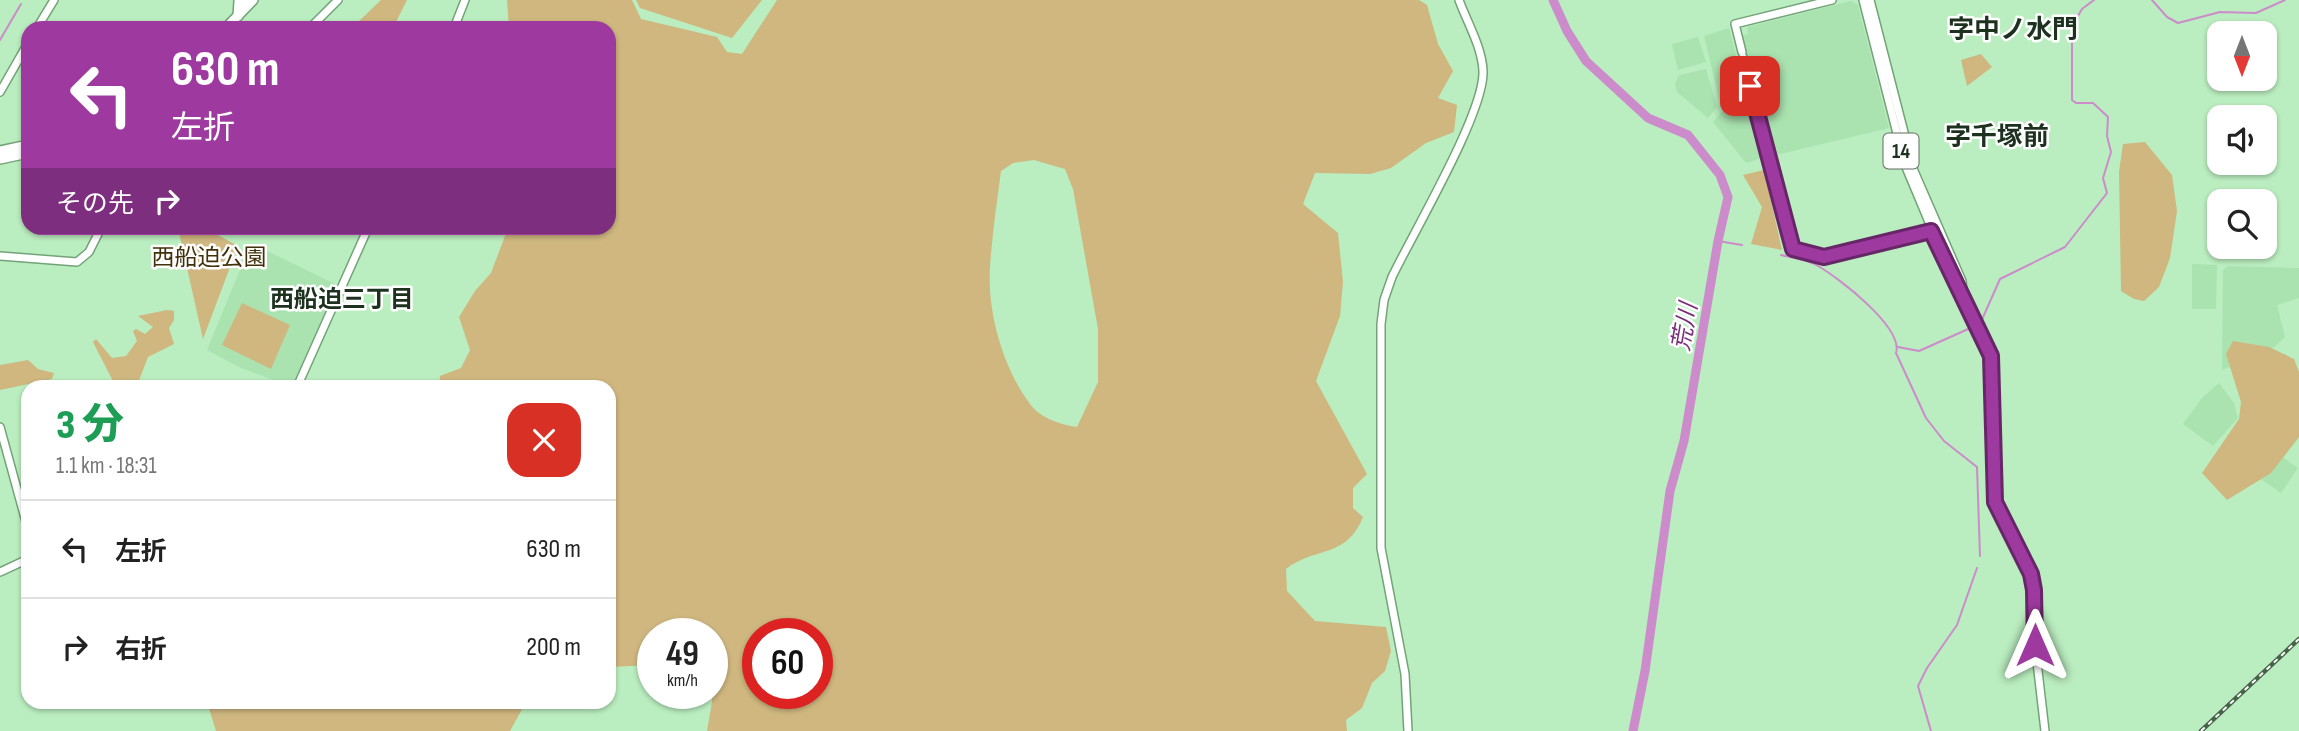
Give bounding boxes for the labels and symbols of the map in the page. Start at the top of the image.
district label: 字中ノ水門 [1948,15,2078,46]
north arrow [2207,21,2277,91]
pin [1720,56,1780,116]
district label: 字千塚前 [1945,122,2049,153]
road number: 14 [1884,134,1918,168]
park label: 西船迫公園 [152,244,267,272]
district label: 西船迫三丁目 [270,285,414,314]
water label: 荒川 [1667,298,1704,353]
position arrow [1998,608,2072,682]
speed limit sign: 60 [742,618,833,709]

